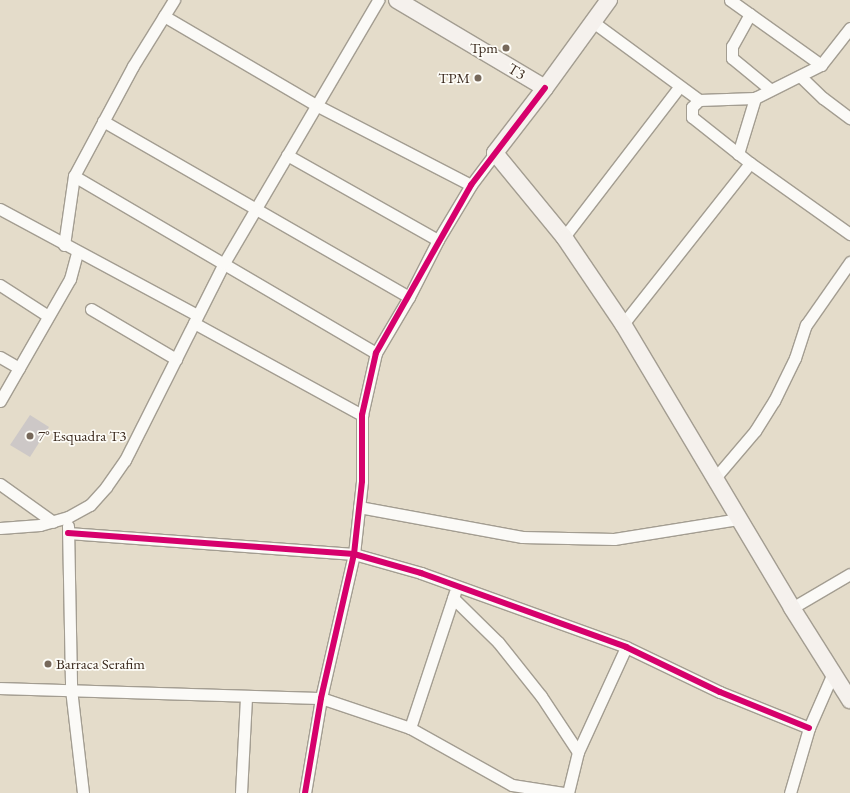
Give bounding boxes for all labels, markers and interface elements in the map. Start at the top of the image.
place label: Tpm [470,39,498,57]
marker: Tpm [501,43,511,53]
street label: T3 [505,59,529,83]
place label: TPM [438,69,470,87]
marker: TPM [473,73,483,83]
place label: 7° Esquadra T3 [38,427,126,445]
marker: 7° Esquadra T3 [25,431,35,441]
place label: Barraca Serafim [56,655,145,673]
marker: Barraca Serafim [43,659,53,669]

